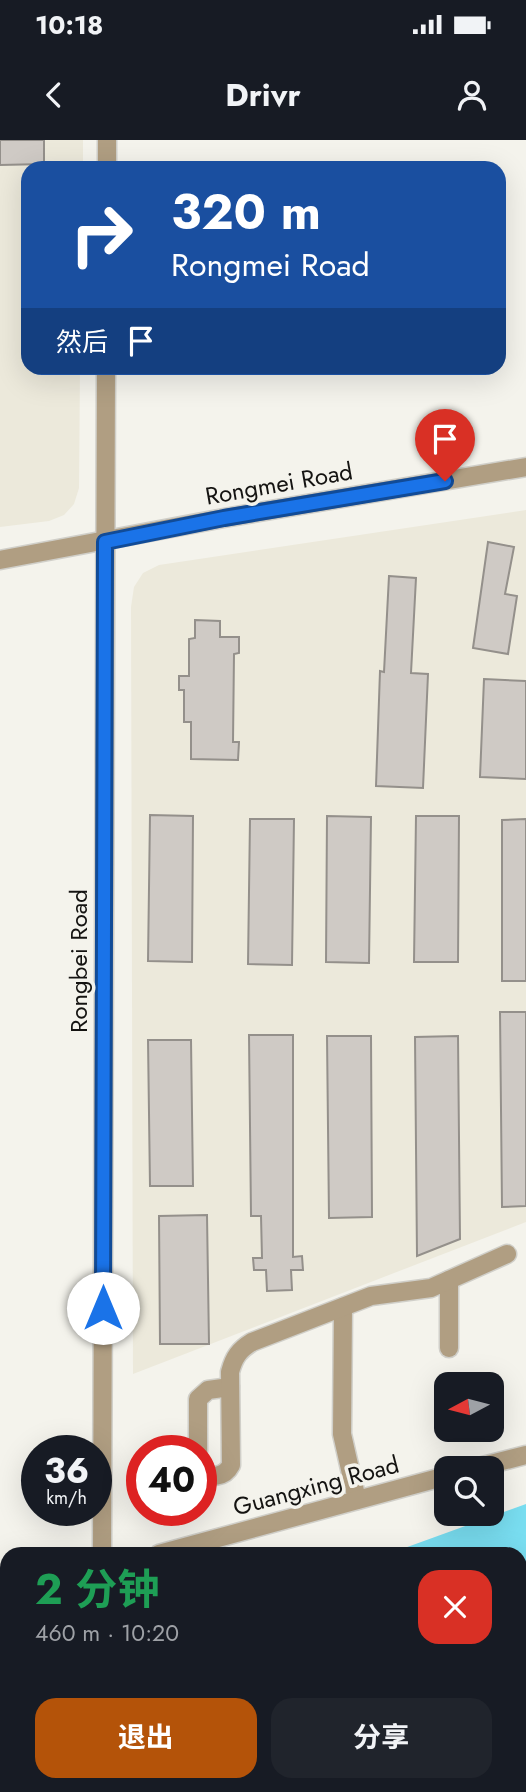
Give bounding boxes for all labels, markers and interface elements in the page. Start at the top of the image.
text: 10:18 [35,6,103,44]
text: Drivr [225,72,301,118]
icon: back [35,76,73,114]
icon: person [453,76,491,114]
text: 320 m [171,177,321,247]
icon: right [56,189,147,280]
text: Rongmei Road [171,242,370,288]
icon: arrive [122,322,160,360]
text: 然后 [56,323,108,361]
pin [415,409,475,481]
icon: arrive [426,420,464,458]
street label: Rongmei Road [202,453,355,514]
street label: Rongbei Road [61,889,96,1033]
position arrow [66,1271,140,1345]
north arrow [434,1372,504,1442]
map controls [434,1372,504,1526]
speed limit sign: 40 [126,1435,217,1526]
text: 36 [44,1446,89,1496]
street label: Guangxing Road [229,1447,403,1524]
button: search [434,1456,504,1526]
text: km/h [46,1485,87,1511]
text: 2 分钟 [35,1559,159,1620]
button: close [418,1570,492,1644]
text: 460 m · 10:20 [35,1616,179,1650]
button: 退出 [35,1698,257,1778]
button: 分享 [271,1698,492,1778]

